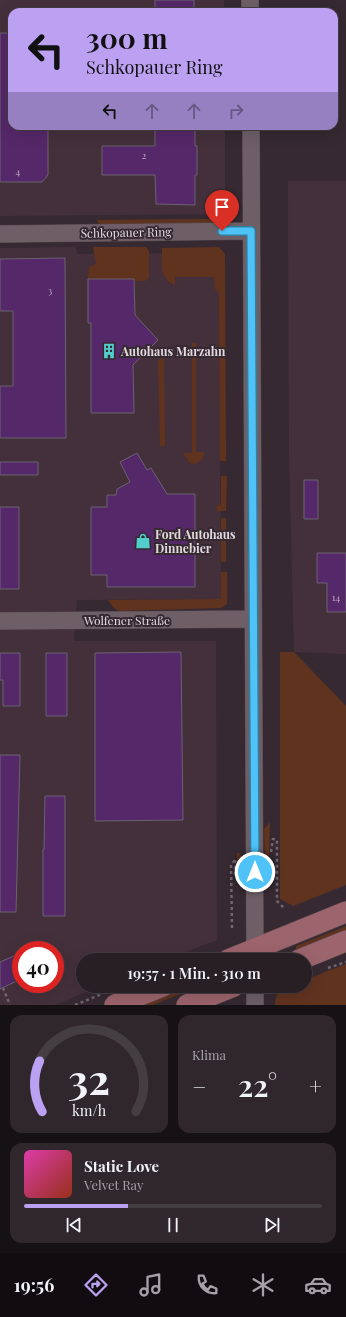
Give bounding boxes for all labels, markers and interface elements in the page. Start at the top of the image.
text: 300 m [86,19,168,56]
icon: left [20,24,72,76]
text: Schkopauer Ring [86,55,222,79]
icon: left [99,100,121,122]
icon: ahead [141,100,163,122]
icon: ahead [183,100,205,122]
icon: right [225,100,247,122]
house number: 2 [142,148,147,162]
house number: 4 [16,164,21,178]
pin [205,190,239,231]
icon: arrive [211,196,233,218]
street label: Schkopauer Ring [80,223,172,241]
house number: 3 [48,283,53,297]
building icon: Autohaus Marzahn [100,342,118,360]
place label: Autohaus Marzahn [120,343,226,359]
place label: Ford Autohaus Dinnebier [155,526,236,556]
shop icon: Ford Autohaus Dinnebier [134,532,152,550]
house number: 14 [332,590,340,604]
street label: Wolfener Straße [83,612,170,628]
position arrow [234,851,276,893]
speed limit sign: 40 [12,941,64,993]
text: 19:57 · 1 Min. · 310 m [127,963,261,983]
text: Klima [192,1046,226,1063]
text: 32 [68,1050,110,1105]
text: 22° [238,1065,277,1105]
text: − [192,1071,206,1101]
text: + [309,1071,322,1101]
text: km/h [72,1101,107,1120]
text: Static Love [84,1156,159,1176]
text: Velvet Ray [84,1176,144,1193]
icon: previous [63,1214,85,1236]
icon: pause [162,1214,184,1236]
icon: next [261,1214,283,1236]
icon: directions [82,1271,110,1299]
icon: music [137,1271,165,1299]
icon: phone [193,1271,221,1299]
icon: climate [249,1271,277,1299]
icon: car [304,1271,332,1299]
text: 19:56 [14,1273,54,1297]

